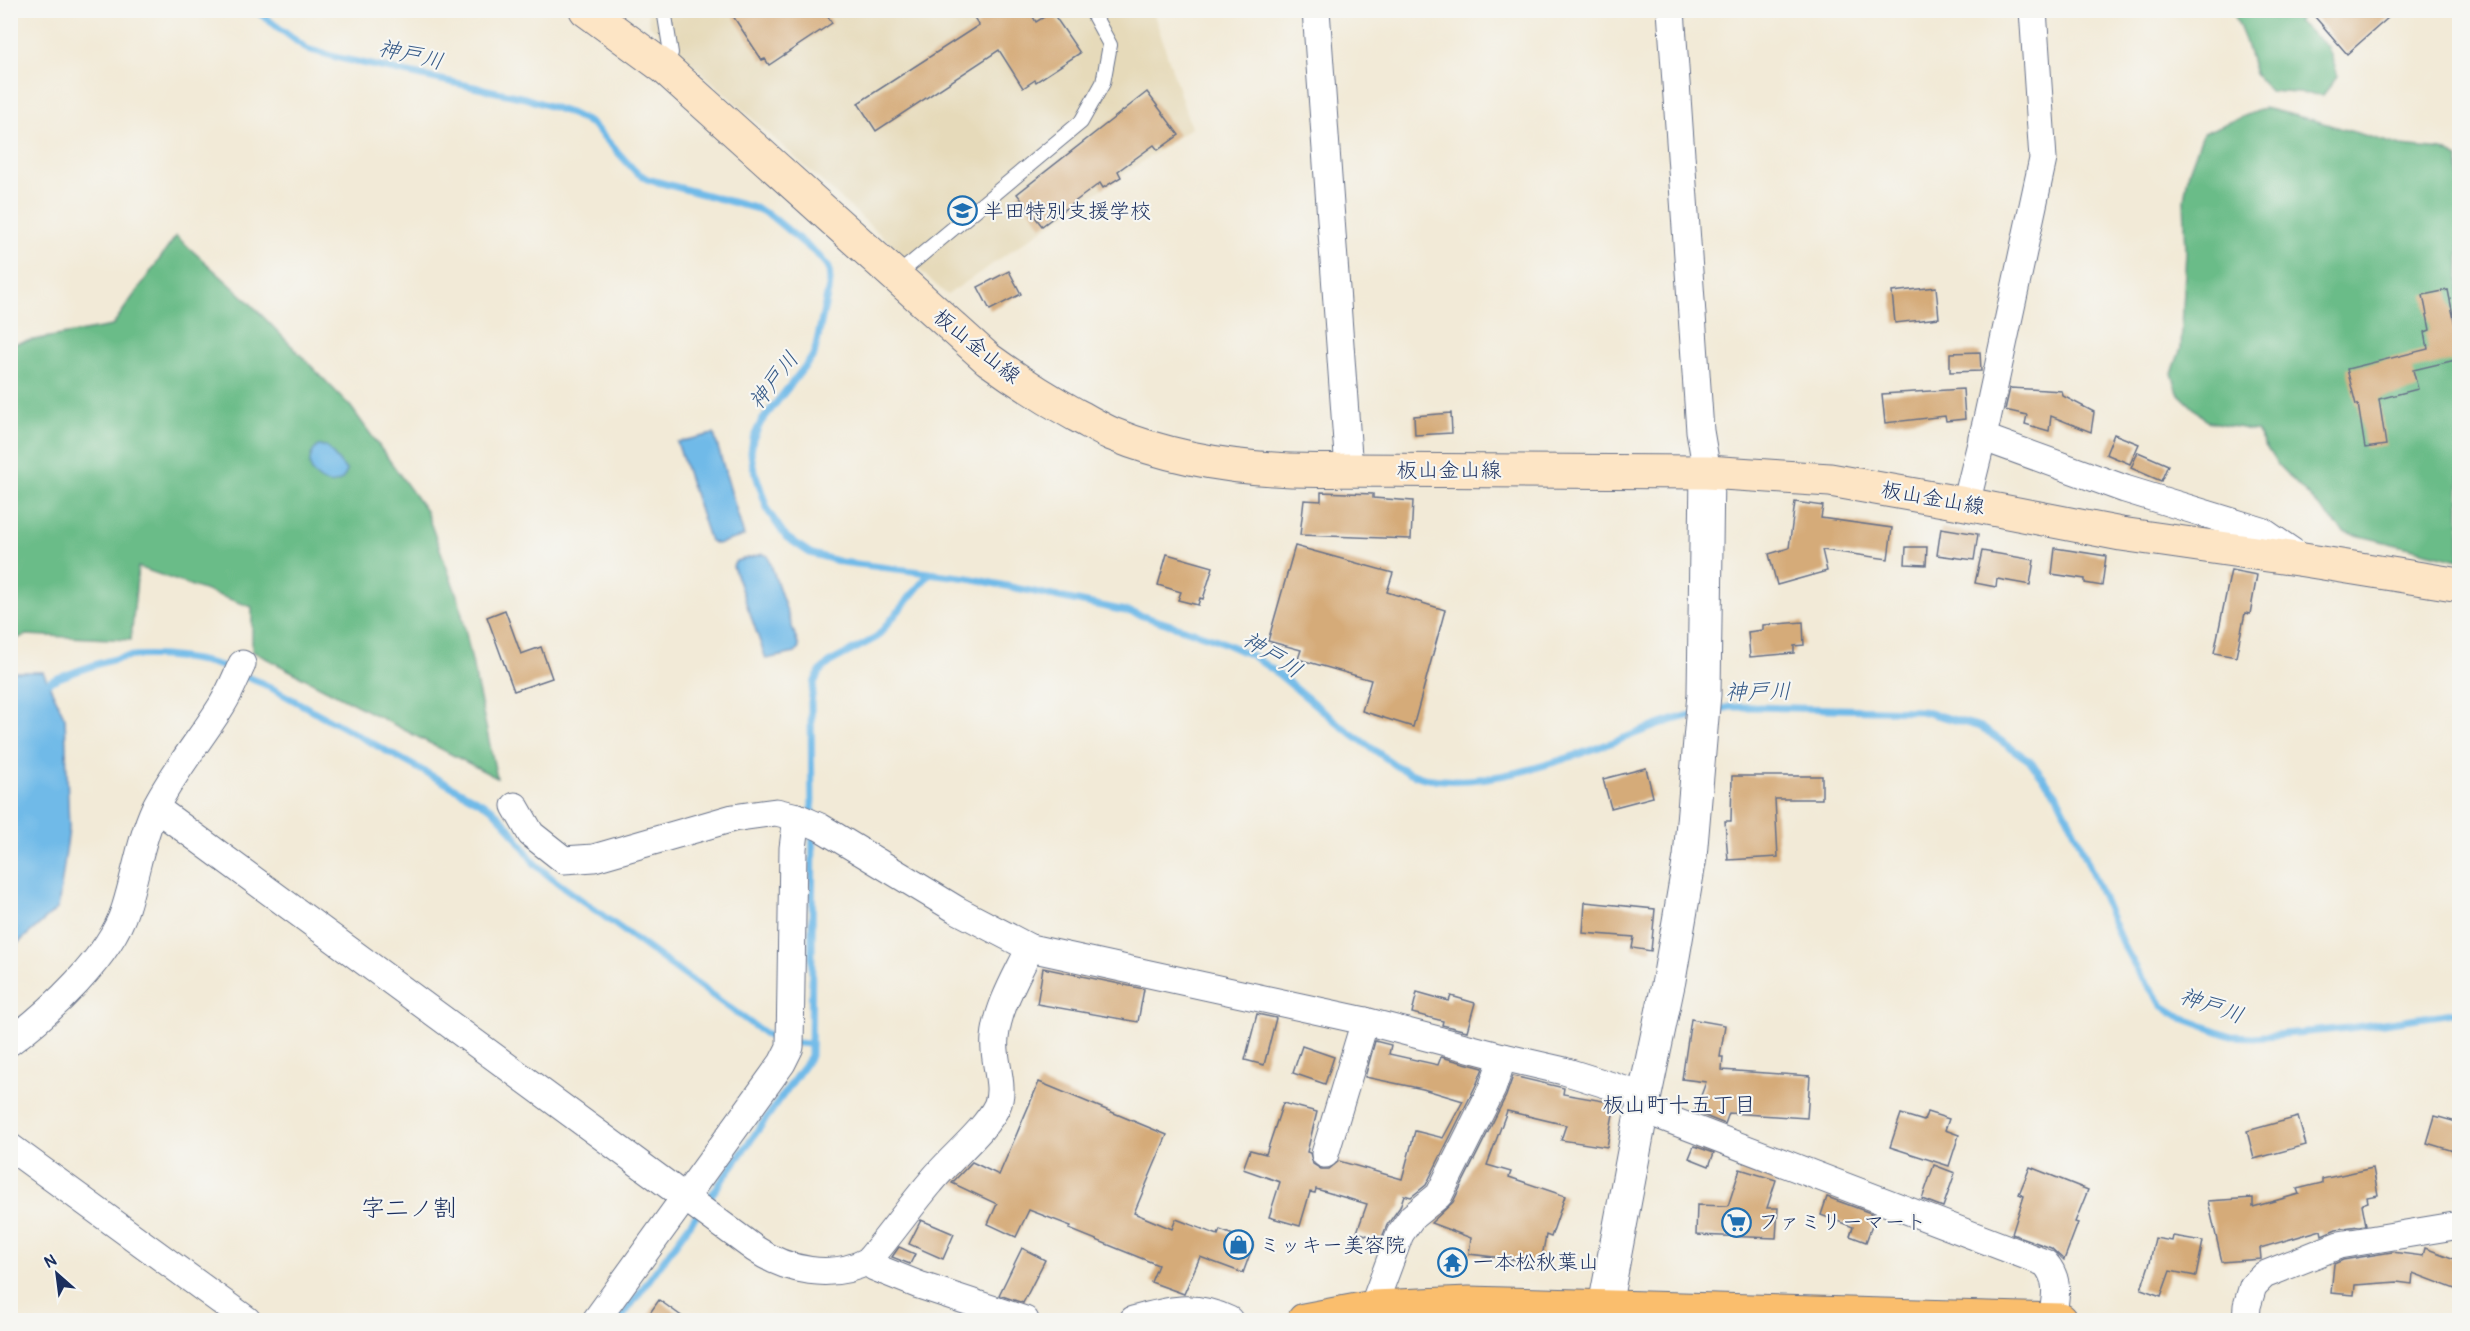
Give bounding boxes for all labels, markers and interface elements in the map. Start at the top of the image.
water label: 神戸川 [375,34,446,76]
school or university icon: 半田特別支援学校 [946,195,978,227]
place label: 半田特別支援学校 [983,198,1151,225]
street label: 板山金山線 [927,303,1026,390]
water label: 神戸川 [742,346,805,415]
street label: 板山金山線 [1397,457,1502,484]
street label: 板山金山線 [1879,476,1987,521]
water label: 神戸川 [1237,625,1308,685]
water label: 神戸川 [1725,677,1791,707]
water label: 神戸川 [2176,982,2247,1030]
district label: 板山町十五丁目 [1602,1091,1756,1119]
district label: 字二ノ割 [361,1194,457,1223]
supermarket icon: ファミリーマート [1721,1206,1753,1238]
place label: ファミリーマート [1758,1209,1926,1236]
shop icon: ミッキー美容院 [1222,1229,1254,1261]
place label: ミッキー美容院 [1259,1232,1406,1259]
north arrow [27,1244,87,1304]
temple icon: 一本松秋葉山 [1436,1246,1468,1278]
place label: 一本松秋葉山 [1473,1249,1599,1276]
text: N [41,1250,60,1273]

